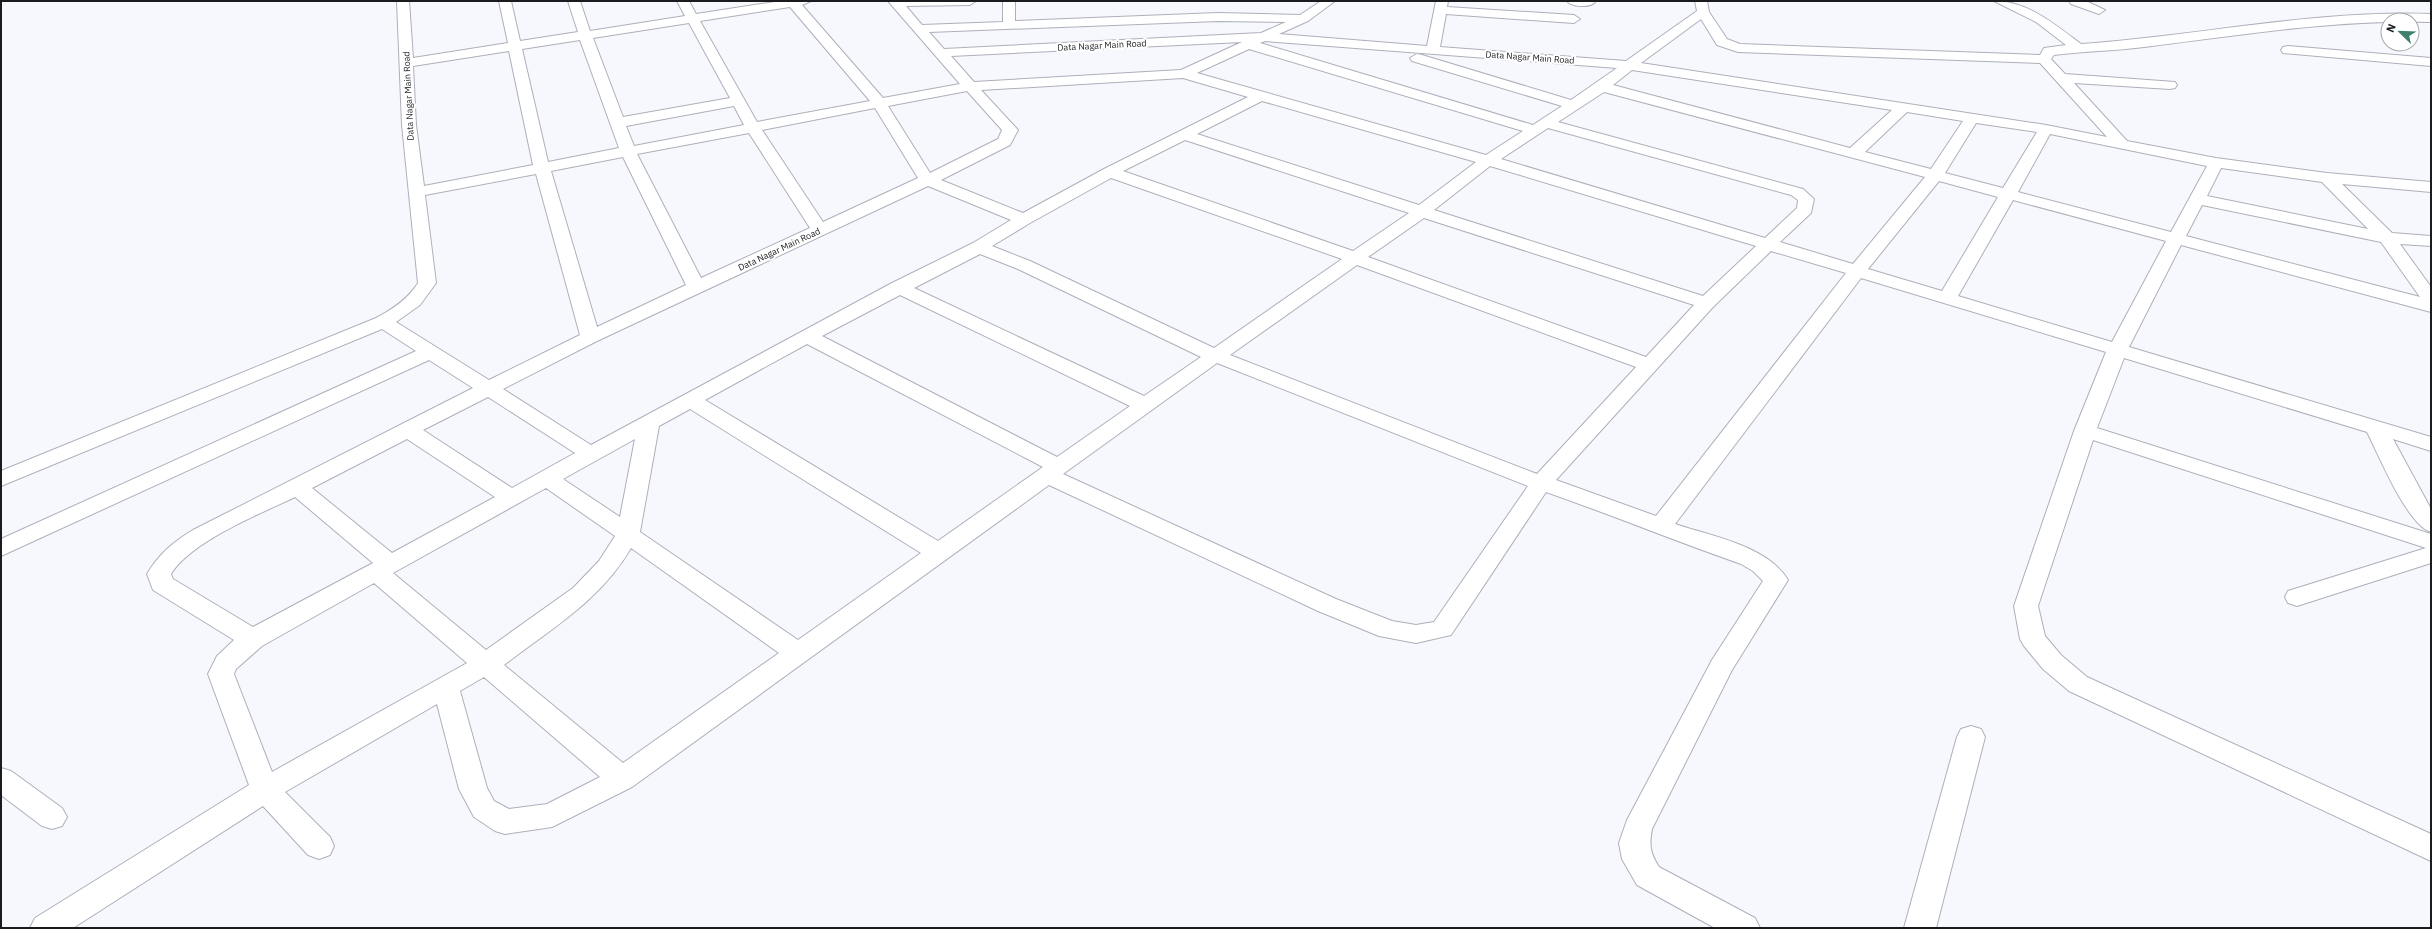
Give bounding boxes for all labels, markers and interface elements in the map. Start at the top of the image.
north arrow [2380,12,2420,52]
text: N [2383,22,2399,34]
street label: Data Nagar Main Road [1057,37,1147,53]
street label: Data Nagar Main Road [1485,48,1575,66]
street label: Data Nagar Main Road [400,51,416,141]
street label: Data Nagar Main Road [736,225,822,273]

